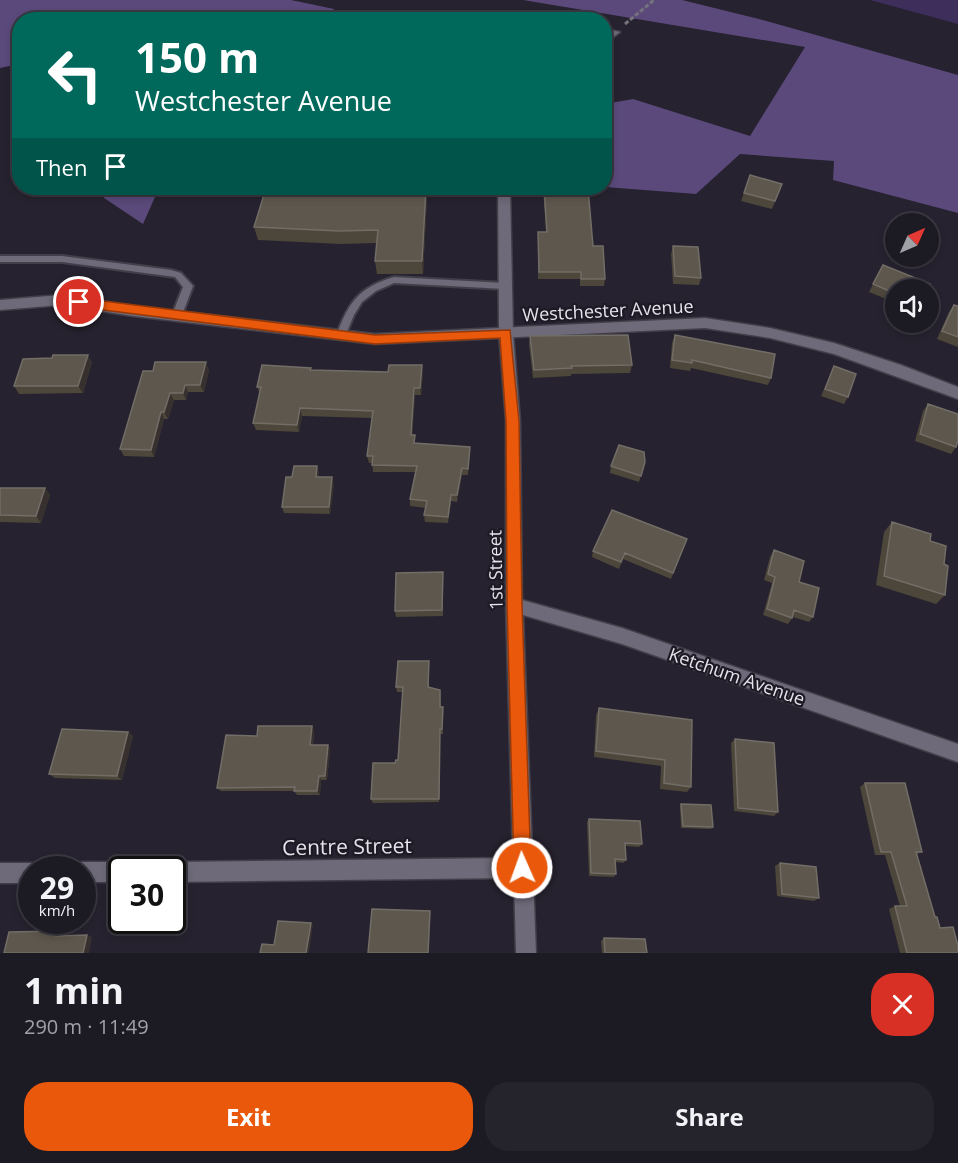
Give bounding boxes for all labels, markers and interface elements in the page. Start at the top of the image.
text: 150 m [135,28,259,85]
icon: left [36,36,114,114]
text: Westchester Avenue [135,82,392,119]
icon: arrive [99,150,132,183]
text: Then [36,152,87,182]
north arrow [885,213,939,267]
map controls [885,213,939,333]
pin [53,276,104,327]
button: sound [885,279,939,333]
icon: arrive [62,285,95,318]
street label: Westchester Avenue [522,294,694,326]
street label: 1st Street [482,530,508,610]
street label: Ketchum Avenue [666,641,808,711]
street label: Centre Street [282,831,412,861]
position arrow [490,836,554,900]
speed limit sign: 30 [108,856,186,934]
text: 29 [40,867,74,908]
text: km/h [39,900,75,920]
text: 1 min [24,966,124,1015]
button: close [871,973,934,1036]
text: 290 m · 11:49 [24,1013,149,1040]
button: Exit [24,1082,473,1151]
button: Share [485,1082,934,1151]

